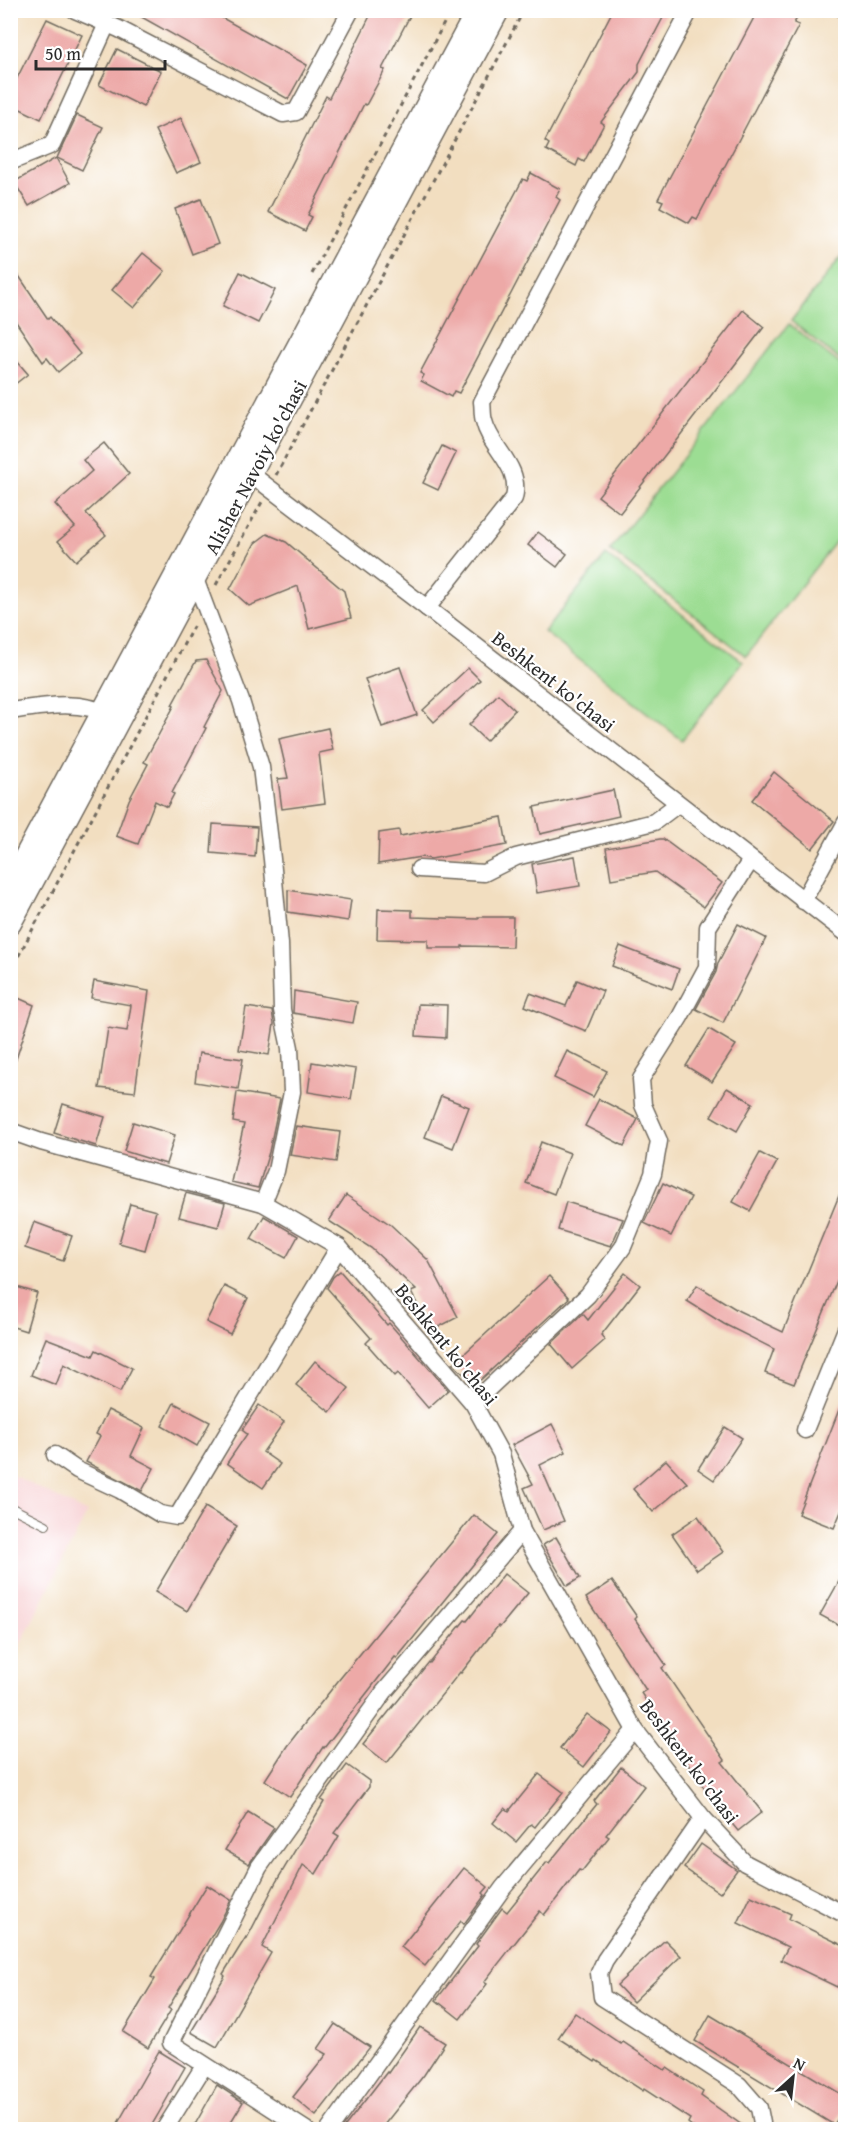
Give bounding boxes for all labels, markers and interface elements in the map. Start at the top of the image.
scale bar [36,33,165,71]
text: 50 m [45,40,81,67]
street label: Alisher Navoiy ko'chasi [197,374,314,560]
street label: Beshkent ko'chasi [486,624,622,739]
street label: Beshkent ko'chasi [389,1277,506,1412]
street label: Beshkent ko'chasi [633,1693,747,1830]
north arrow [763,2047,823,2107]
text: N [790,2051,810,2077]

